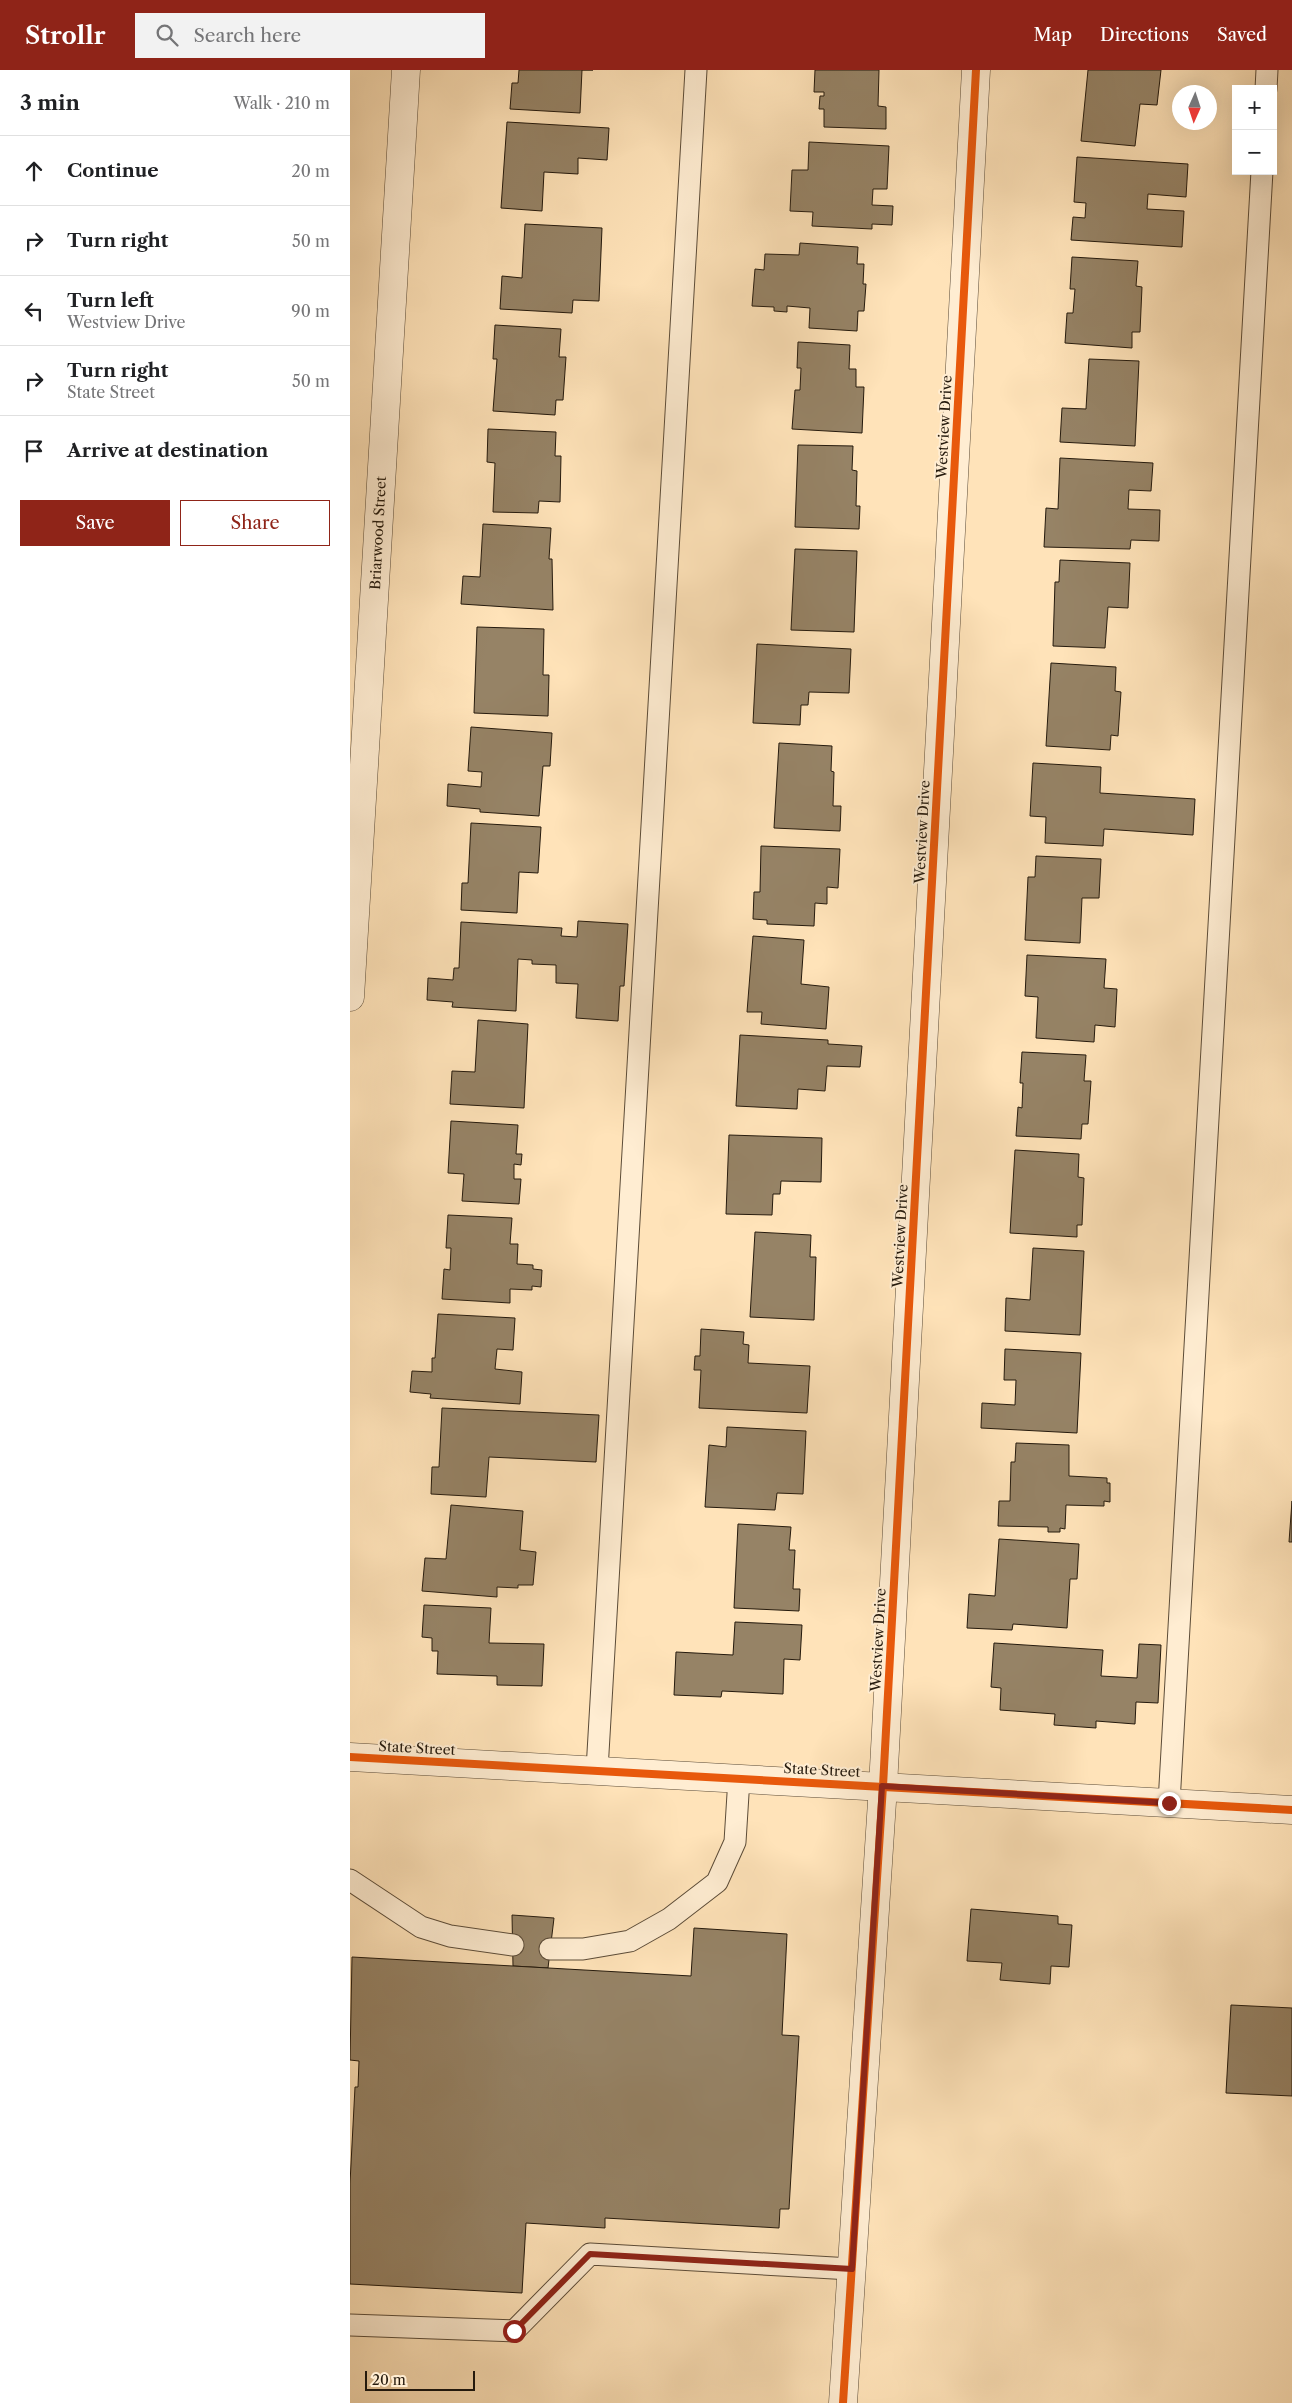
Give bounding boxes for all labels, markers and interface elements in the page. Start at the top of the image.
search box [135,13,485,58]
text: Strollr [25,21,105,50]
icon: search [153,21,181,49]
text: Search here [193,24,301,47]
text: Map [1033,24,1072,46]
text: Directions [1100,24,1189,46]
text: Saved [1217,24,1267,46]
north arrow [1172,85,1217,130]
map controls [1232,85,1277,175]
button: + [1232,85,1277,130]
text: 3 min [20,90,80,115]
text: Walk · 210 m [234,93,330,113]
button: − [1232,130,1277,175]
icon: ahead [20,157,48,185]
text: Continue [67,159,159,182]
text: 20 m [291,161,330,181]
icon: right [20,227,48,255]
text: Turn right [67,229,168,252]
text: 50 m [292,231,330,251]
text: Turn left [67,289,154,312]
icon: left [20,297,48,325]
text: 90 m [291,301,330,321]
text: Westview Drive [67,312,185,332]
text: Turn right [67,359,168,382]
icon: right [20,367,48,395]
text: 50 m [292,371,330,391]
street label: Westview Drive [932,375,956,480]
text: State Street [67,382,155,402]
icon: arrive [20,437,48,465]
text: Arrive at destination [67,439,268,462]
street label: Briarwood Street [366,476,390,590]
button: Save [20,500,170,546]
button: Share [180,500,330,546]
street label: Westview Drive [910,780,934,885]
street label: Westview Drive [888,1184,912,1289]
street label: Westview Drive [866,1588,890,1693]
street label: State Street [378,1737,456,1759]
street label: State Street [783,1759,861,1781]
route end [1158,1792,1181,1815]
route start [503,2320,526,2343]
scale bar [365,2368,475,2391]
text: 20 m [372,2371,406,2389]

